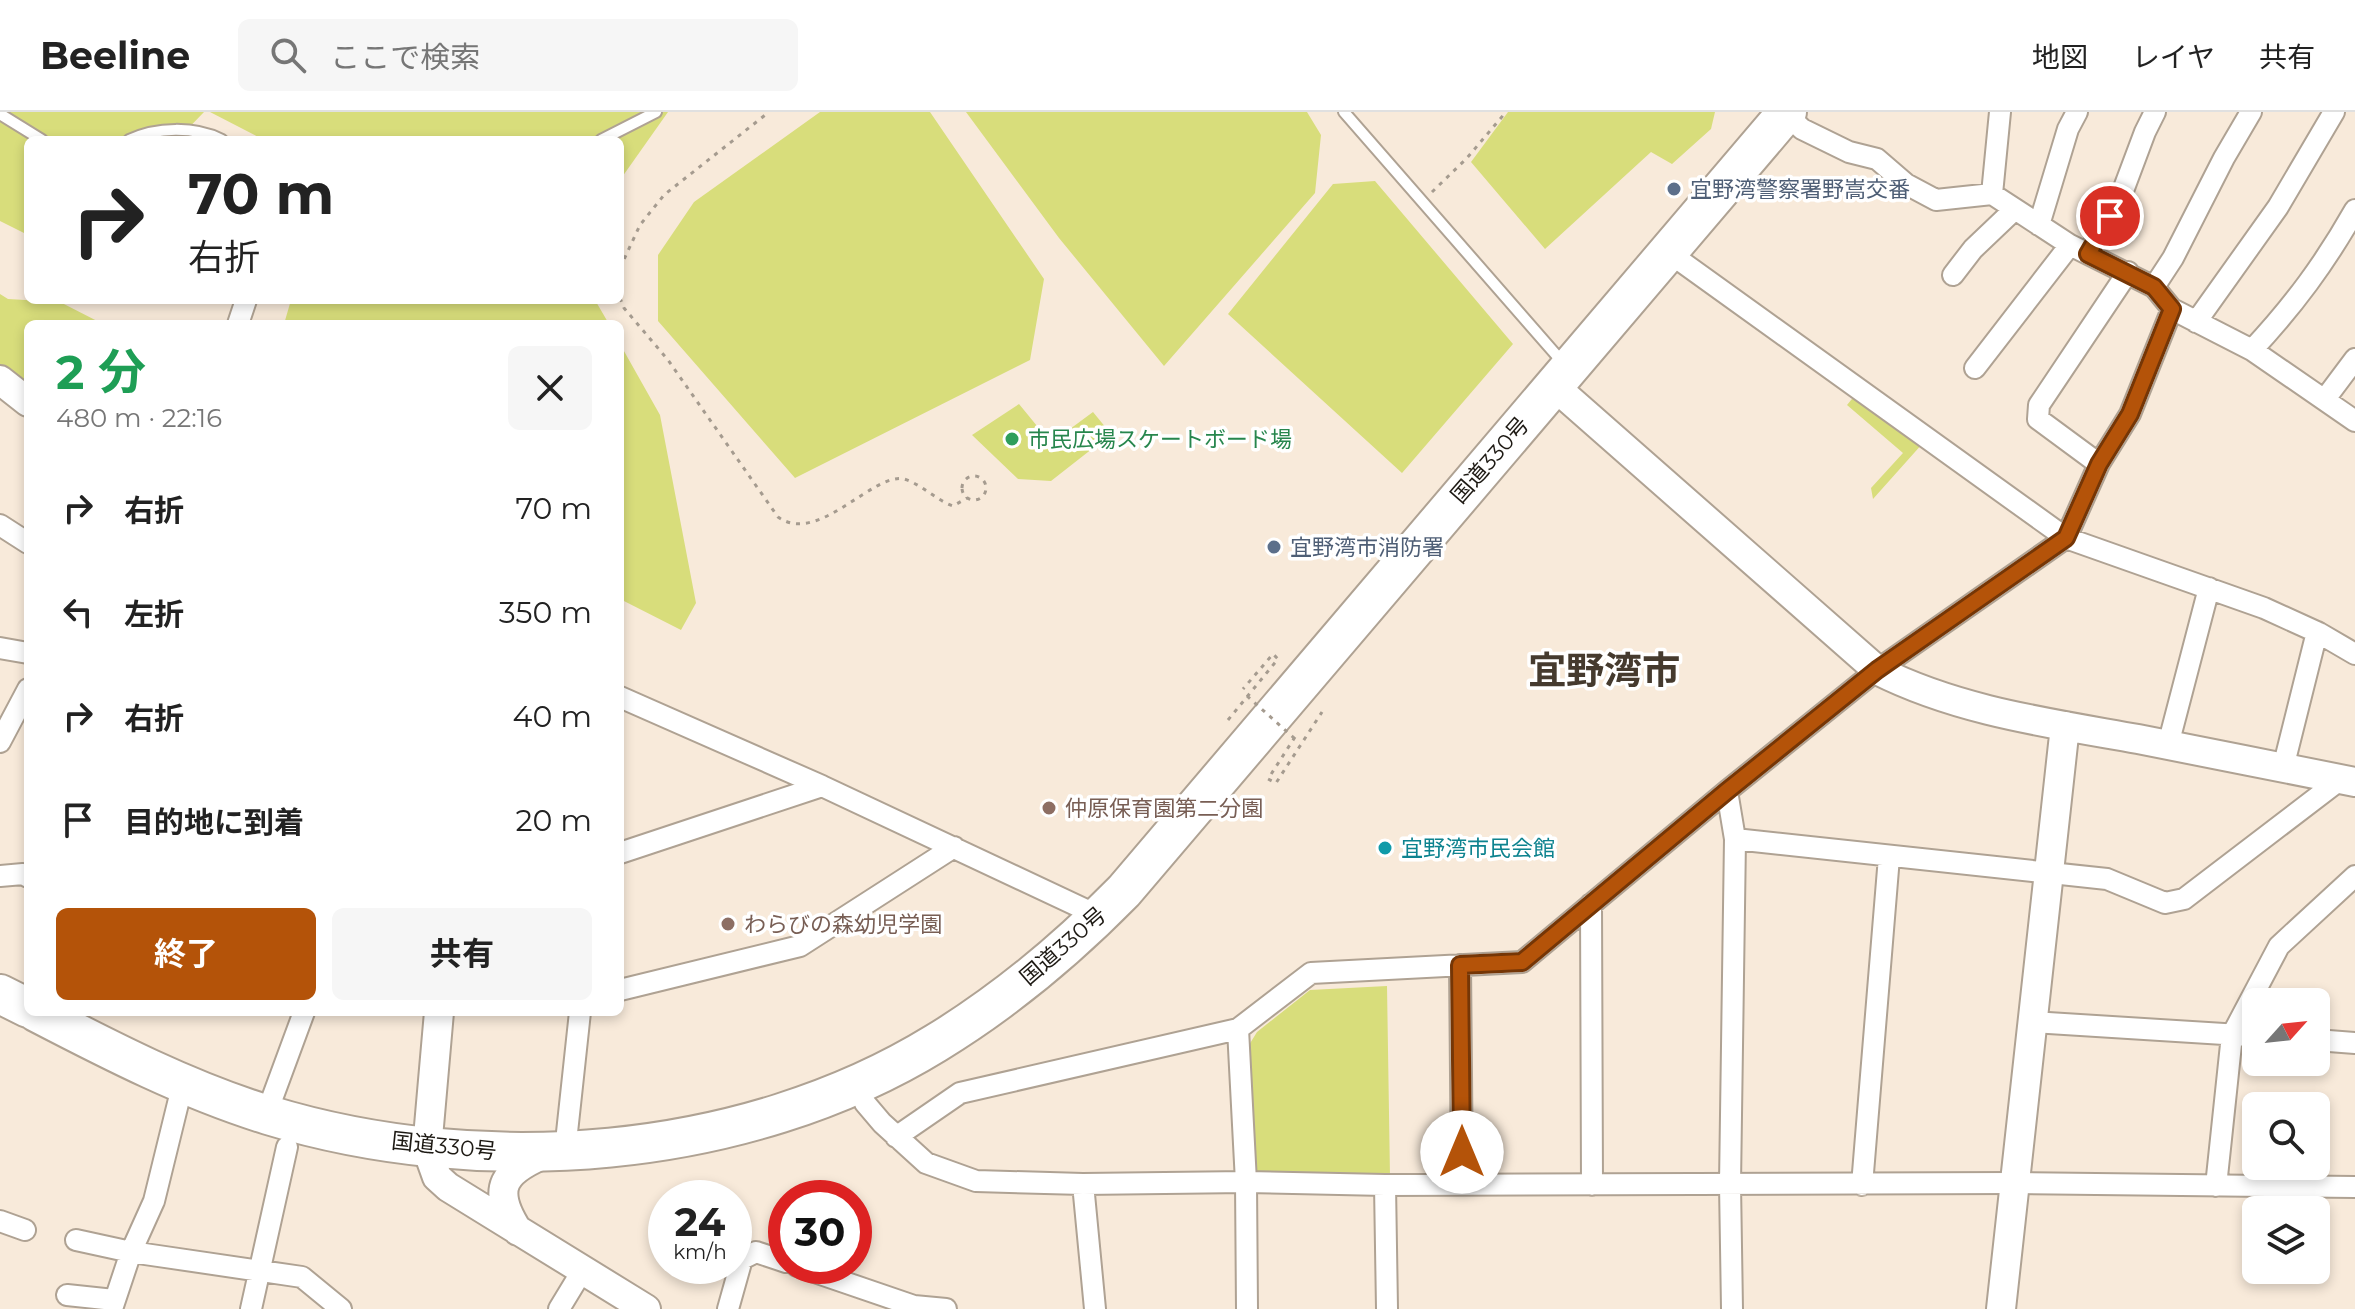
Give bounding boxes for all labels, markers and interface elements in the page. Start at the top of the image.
search box [238,19,798,91]
text: Beeline [40,32,190,79]
icon: search [266,33,310,77]
text: ここで検索 [330,39,480,76]
text: 地図 [2032,40,2088,74]
text: レイヤ [2132,40,2215,74]
text: 共有 [2259,40,2315,74]
text: 70 m [188,160,334,228]
icon: right [56,168,160,272]
place label: 宜野湾警察署野嵩交番 [1690,176,1910,203]
marker: 宜野湾警察署野嵩交番 [1665,180,1683,198]
pin [2076,182,2144,250]
icon: arrive [2088,194,2132,238]
text: 右折 [188,235,260,279]
text: 2 分 [56,343,146,401]
button: close [508,346,592,430]
text: 480 m · 22:16 [56,402,222,434]
street label: 国道330号 [1445,411,1535,509]
place label: 市民広場スケートボード場 [1028,426,1292,453]
marker: 市民広場スケートボード場 [1003,430,1021,448]
icon: right [56,486,100,530]
text: 70 m [515,490,592,527]
text: 右折 [124,492,184,529]
place label: 宜野湾市消防署 [1290,534,1444,561]
marker: 宜野湾市消防署 [1265,538,1283,556]
icon: left [56,590,100,634]
text: 350 m [499,594,592,631]
text: 左折 [124,596,184,633]
district label: 宜野湾市 [1528,647,1680,694]
icon: right [56,694,100,738]
text: 40 m [513,698,592,735]
text: 右折 [124,700,184,737]
place label: 仲原保育園第二分園 [1065,795,1263,822]
icon: arrive [56,798,100,842]
marker: 仲原保育園第二分園 [1040,799,1058,817]
text: 20 m [515,802,592,839]
text: 目的地に到着 [124,804,304,841]
place label: 宜野湾市民会館 [1401,835,1555,862]
marker: 宜野湾市民会館 [1376,839,1394,857]
street label: 国道330号 [1014,901,1112,991]
button: 終了 [56,908,316,1000]
button: 共有 [332,908,592,1000]
place label: わらびの森幼児学園 [744,911,942,938]
marker: わらびの森幼児学園 [719,915,737,933]
north arrow [2242,988,2330,1076]
map controls [2242,988,2330,1284]
button: search [2242,1092,2330,1180]
position arrow [1420,1110,1504,1194]
street label: 国道330号 [390,1127,498,1165]
speed limit sign: 30 [768,1180,872,1284]
button: layers [2242,1196,2330,1284]
text: 24 [675,1197,725,1246]
text: km/h [673,1240,727,1264]

